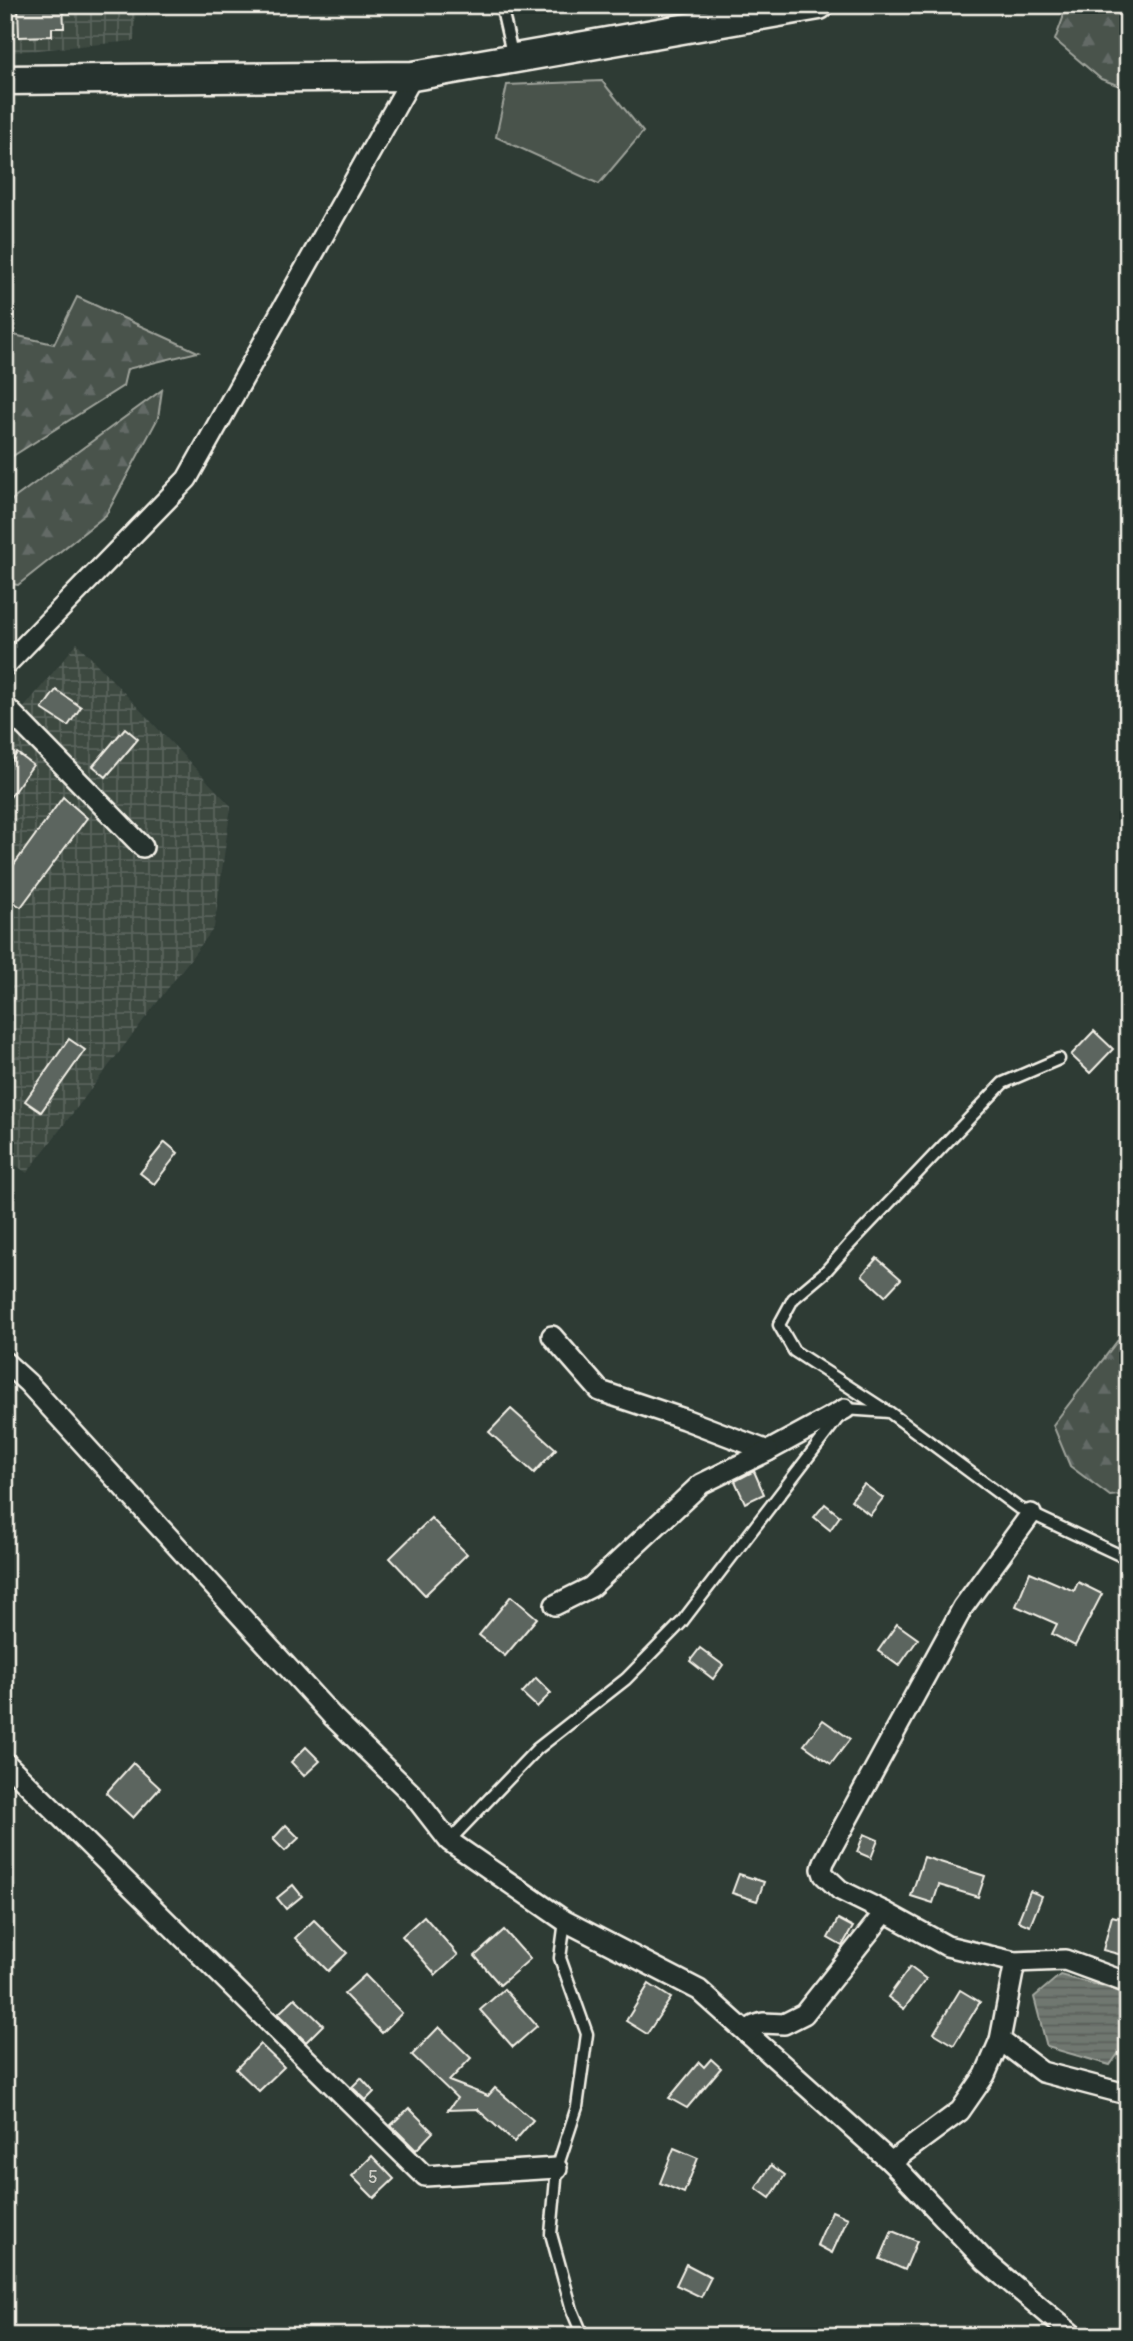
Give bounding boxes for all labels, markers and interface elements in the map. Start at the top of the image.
house number: 5 [368,2166,378,2189]

